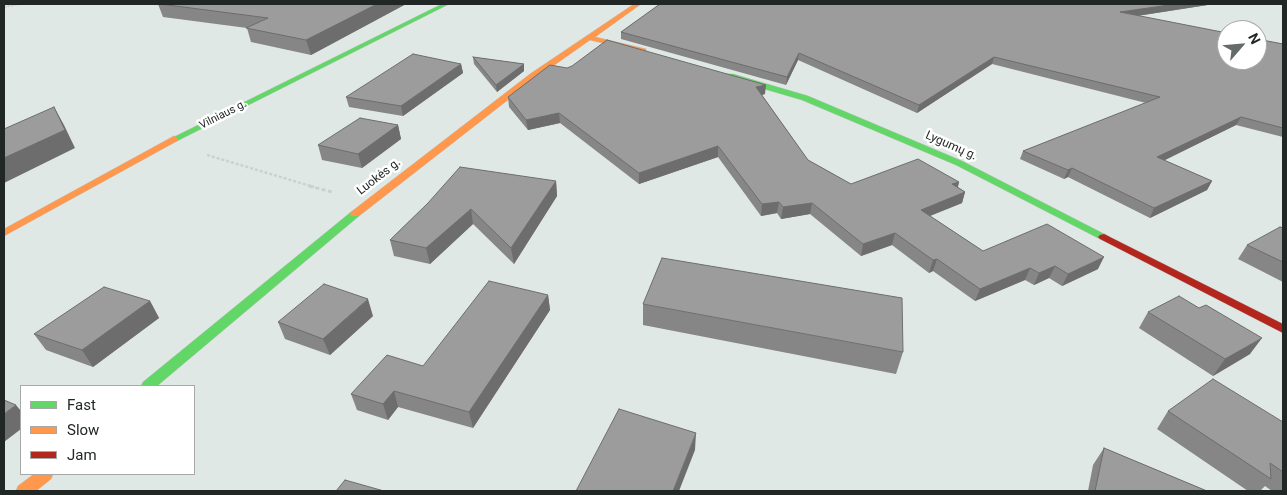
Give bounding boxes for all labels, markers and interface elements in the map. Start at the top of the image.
north arrow [1217,20,1267,70]
text: N [1245,31,1264,47]
street label: Vilniaus g. [197,98,249,132]
street label: Lygumų g. [923,128,979,164]
street label: Luokės g. [354,156,404,198]
legend [20,385,195,475]
text: Fast [67,396,96,414]
text: Slow [67,421,99,439]
text: Jam [67,446,97,464]

